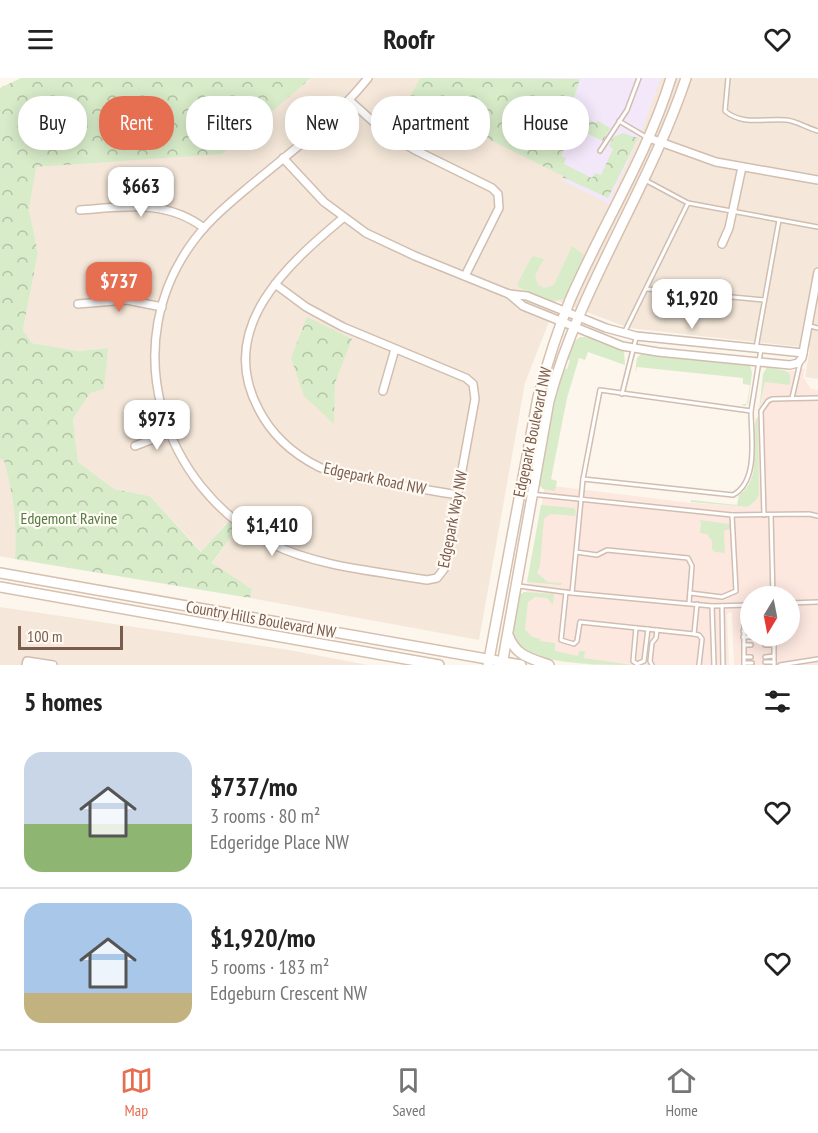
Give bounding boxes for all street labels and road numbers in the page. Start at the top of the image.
street label: Edgepark Boulevard NW [508,365,556,499]
street label: Edgepark Road NW [322,457,428,499]
street label: Edgepark Way NW [433,468,471,569]
street label: Country Hills Boulevard NW [184,596,338,642]

